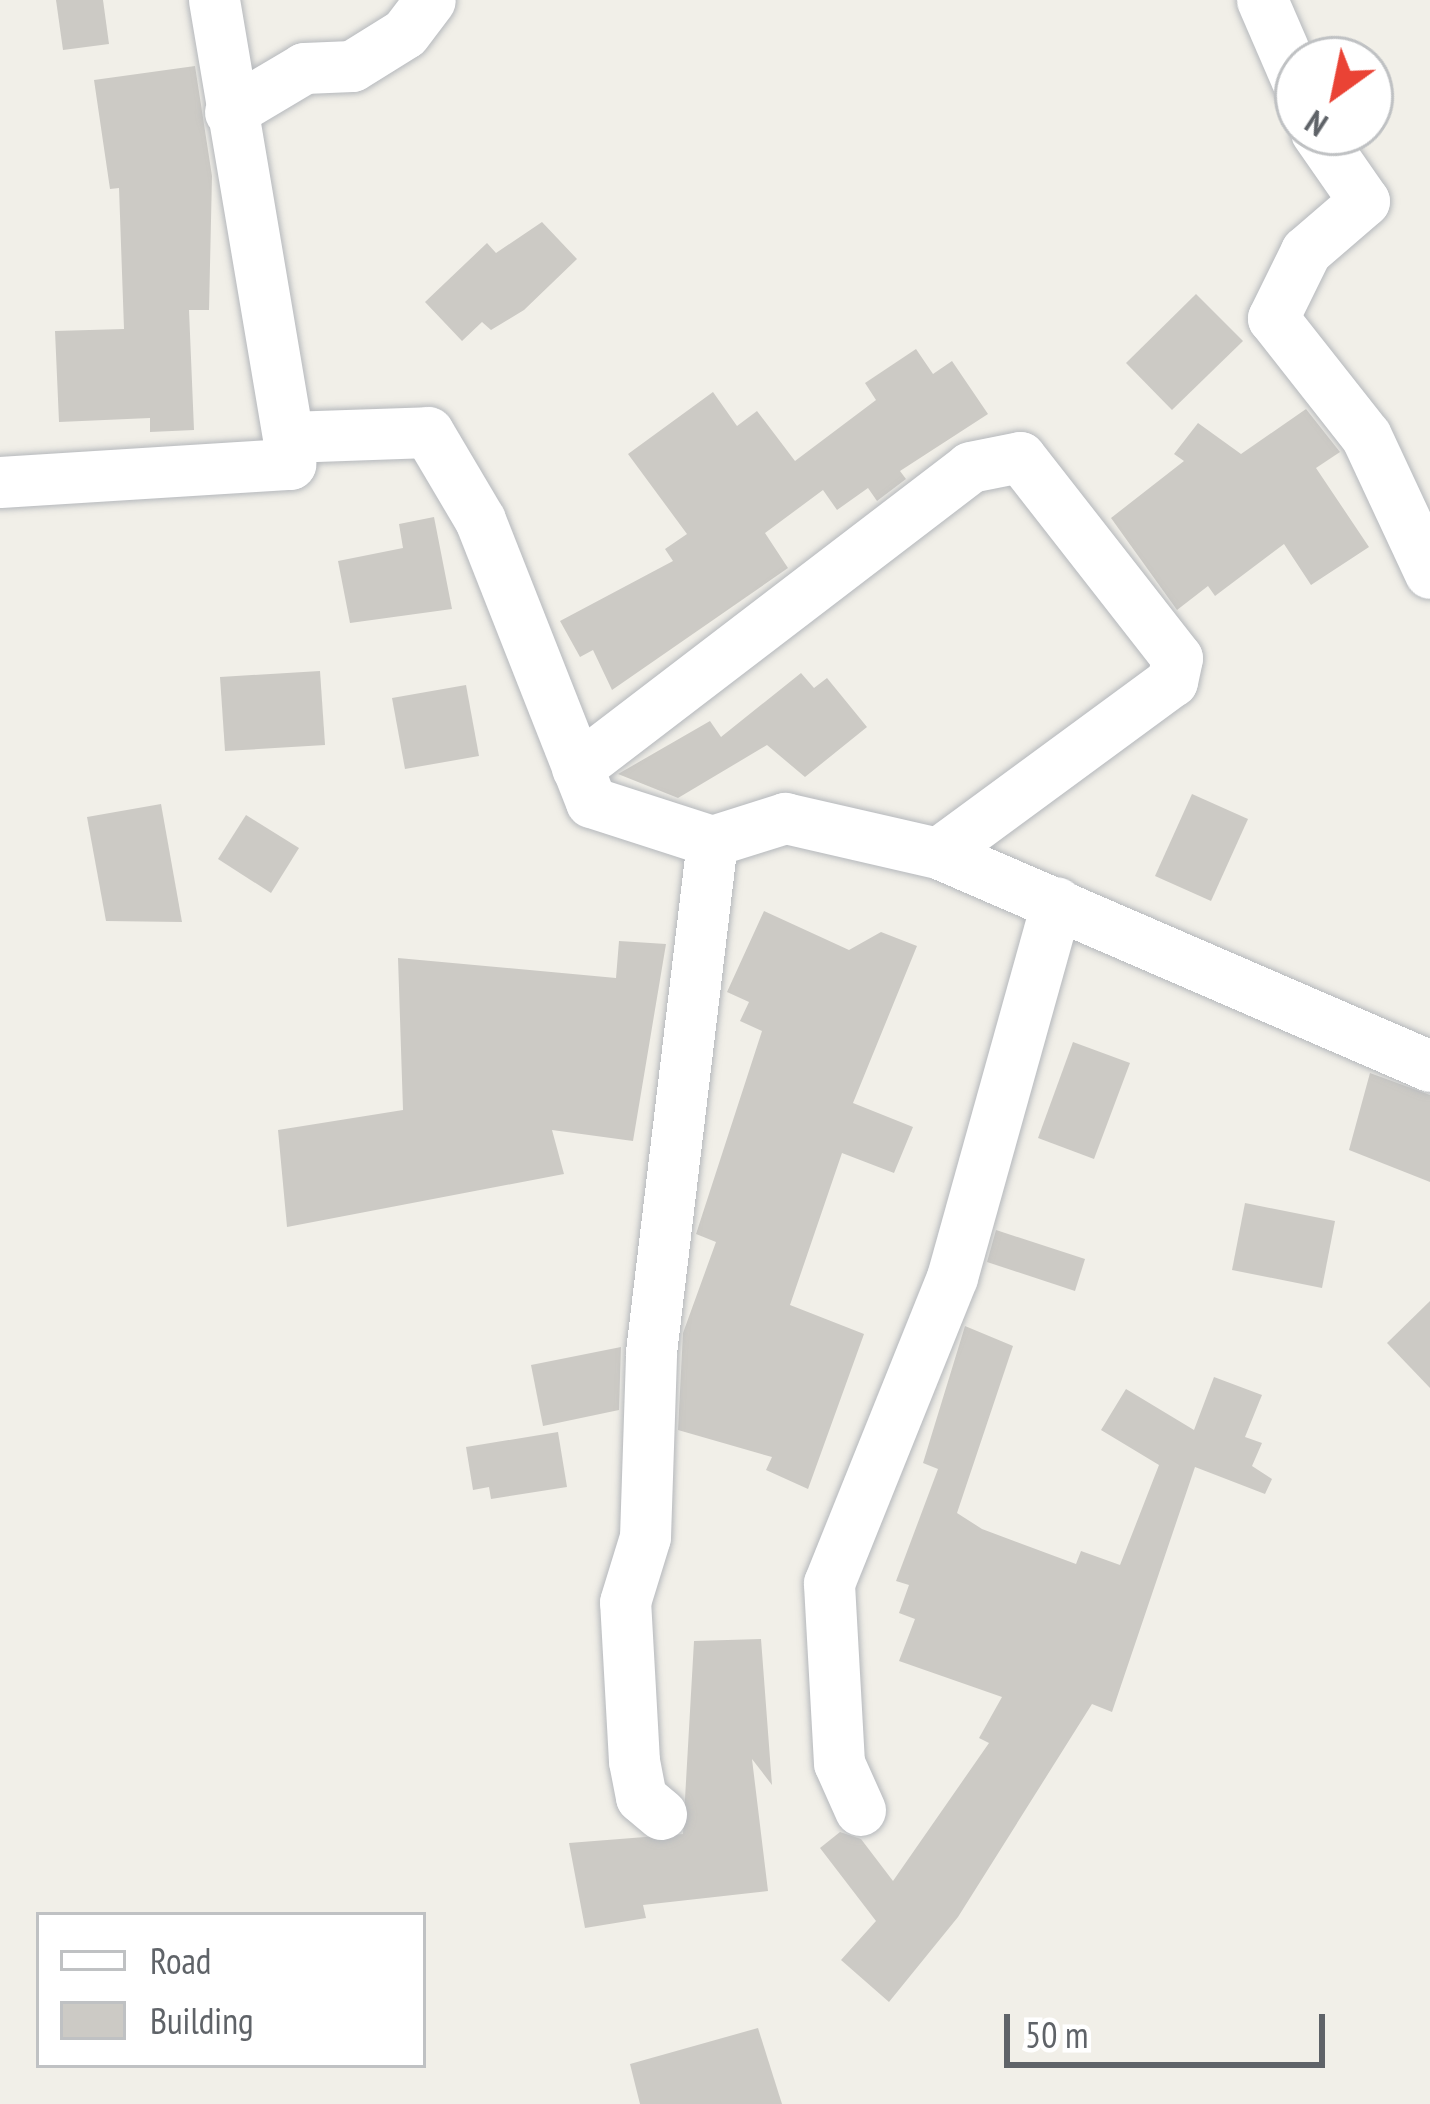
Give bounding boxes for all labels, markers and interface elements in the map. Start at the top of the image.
north arrow [1274,36,1394,156]
text: N [1297,101,1335,147]
legend [36,1912,426,2068]
text: Road [150,1937,211,1984]
scale bar [1010,1990,1331,2064]
text: Building [150,1997,254,2044]
text: 50 m [1025,2011,1088,2058]

